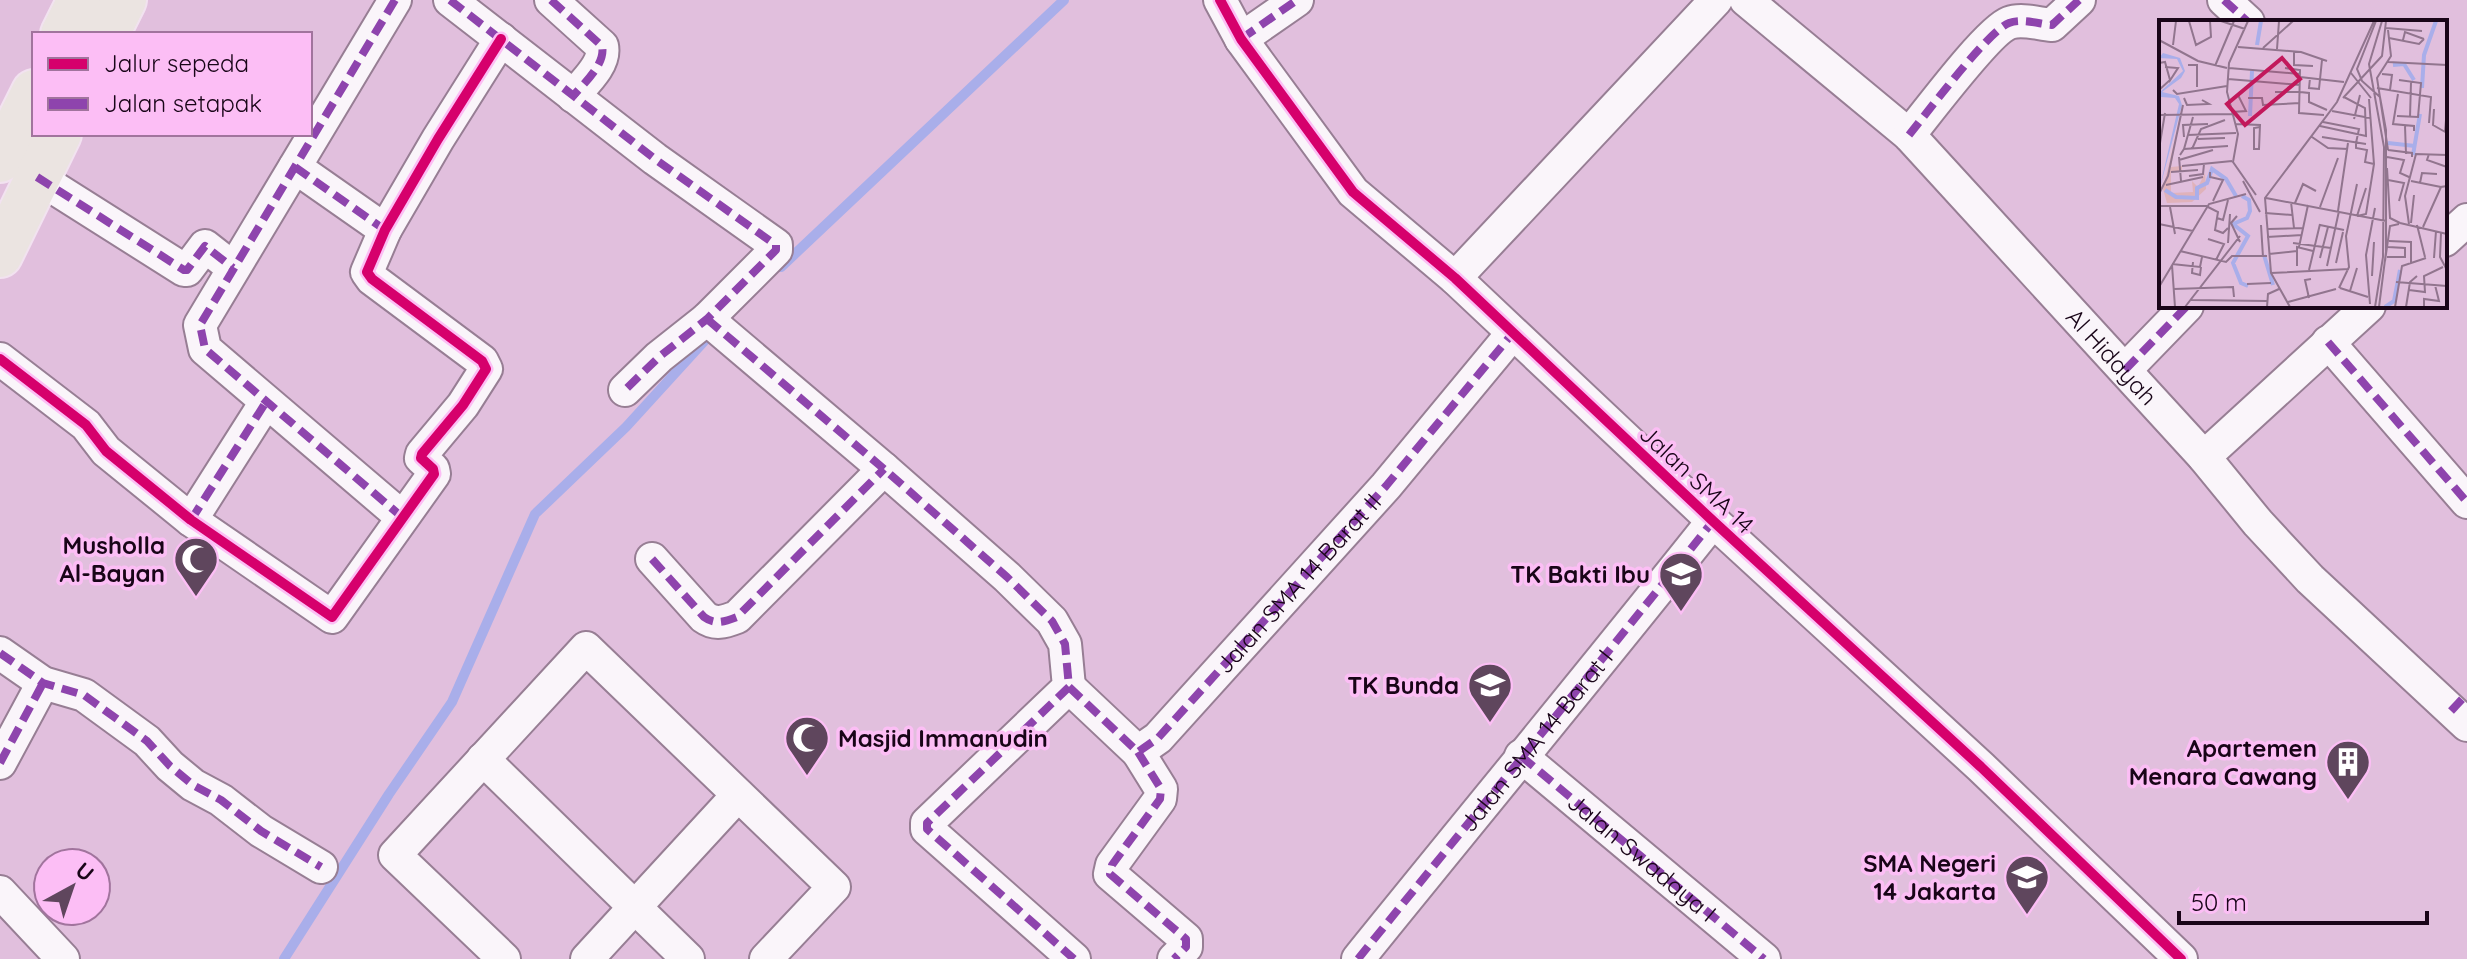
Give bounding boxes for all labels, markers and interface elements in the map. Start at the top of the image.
inset map [2159,20,2447,308]
legend [32,32,312,136]
text: Jalur sepeda [104,48,249,78]
text: Jalan setapak [104,88,262,118]
street label: Al Hidayah [2060,302,2164,411]
street label: Jalan SMA 14 [1634,418,1760,540]
street label: Jalan SMA 14 Barat II [1209,487,1387,679]
place label: Musholla Al-Bayan [59,530,165,588]
mosque icon: Musholla Al-Bayan [172,535,220,598]
school or university icon: TK Bakti Ibu [1657,550,1705,613]
place label: TK Bakti Ibu [1510,559,1650,589]
street label: Jalan SMA 14 Barat I [1453,643,1619,837]
school or university icon: TK Bunda [1466,661,1514,724]
place label: TK Bunda [1347,670,1459,700]
mosque icon: Masjid Immanudin [783,714,831,777]
place label: Masjid Immanudin [838,723,1048,753]
place label: Apartemen Menara Cawang [2129,733,2317,791]
building icon: Apartemen Menara Cawang [2324,738,2372,801]
street label: Jalan Swadaya I [1562,787,1723,928]
north arrow [32,847,112,927]
place label: SMA Negeri 14 Jakarta [1863,848,1996,906]
school or university icon: SMA Negeri 14 Jakarta [2003,853,2051,916]
text: U [70,856,100,887]
scale bar [2179,875,2427,925]
text: 50 m [2191,887,2247,917]

